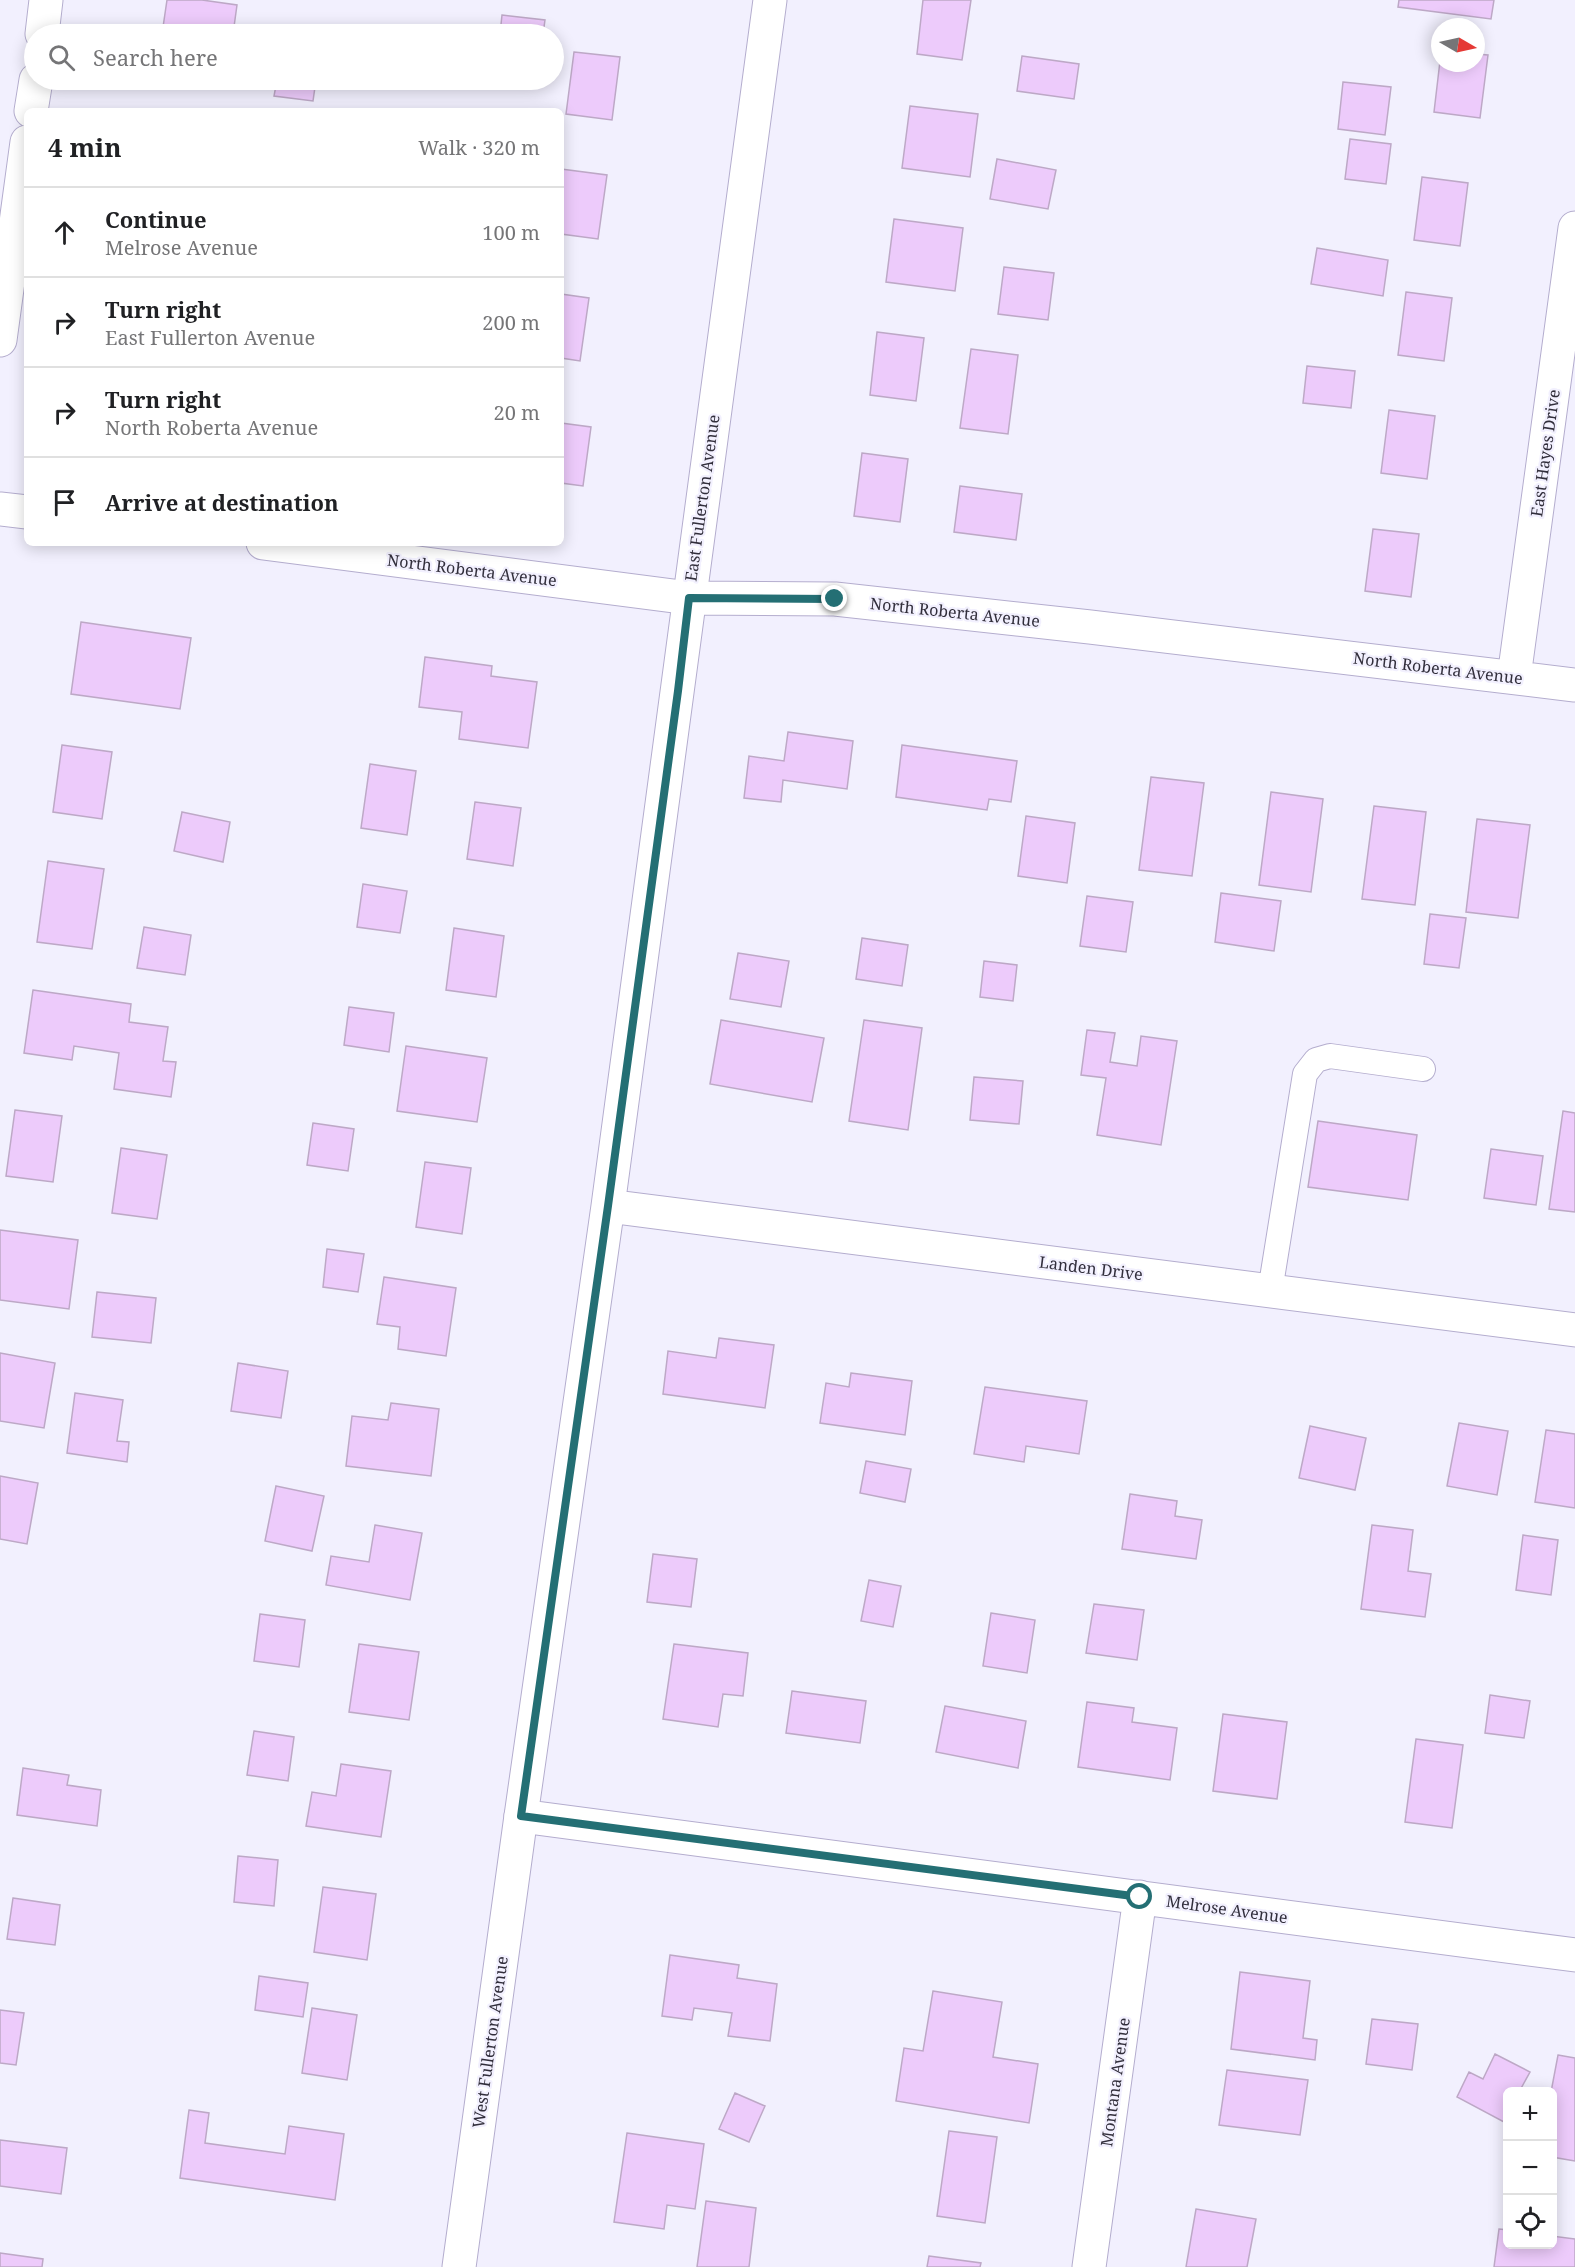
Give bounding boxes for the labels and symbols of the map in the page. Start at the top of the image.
north arrow [1431,18,1485,72]
street label: East Hayes Drive [1525,388,1565,518]
street label: East Fullerton Avenue [679,413,725,583]
street label: North Roberta Avenue [386,549,558,591]
route end [821,585,847,611]
street label: North Roberta Avenue [869,592,1041,632]
street label: North Roberta Avenue [1352,647,1524,689]
street label: Landen Drive [1038,1251,1144,1285]
route start [1126,1883,1152,1909]
street label: Melrose Avenue [1165,1890,1289,1928]
street label: West Fullerton Avenue [467,1955,513,2129]
street label: Montana Avenue [1095,2016,1135,2148]

